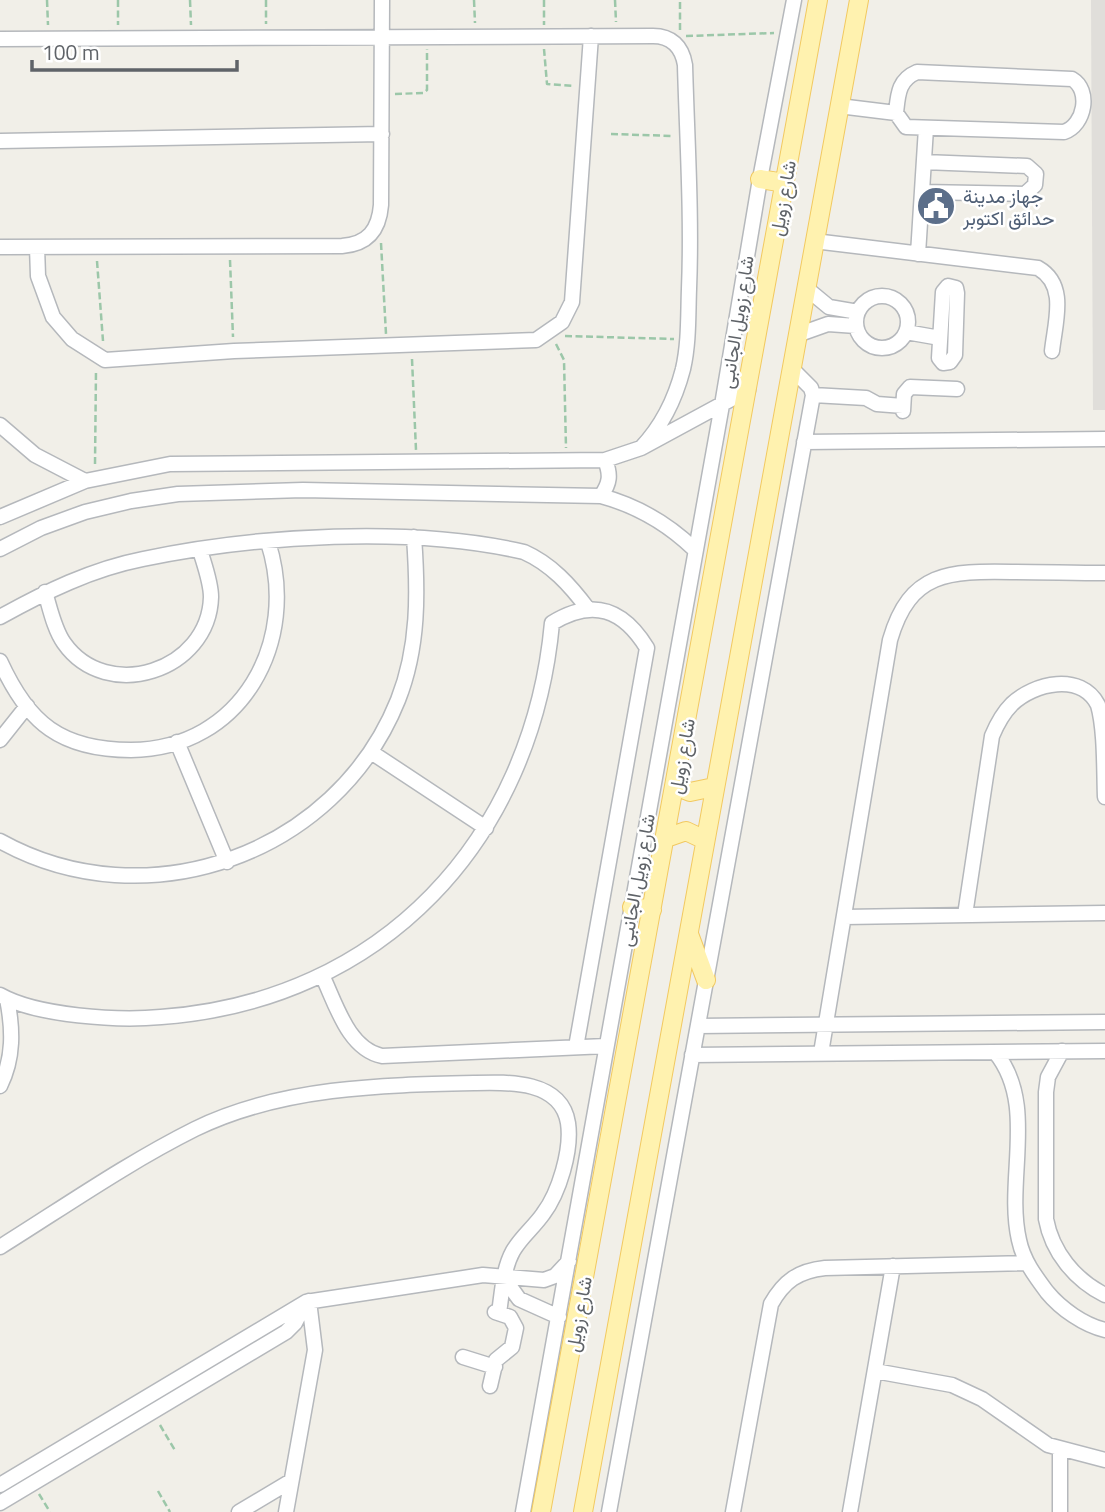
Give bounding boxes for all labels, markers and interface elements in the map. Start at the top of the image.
scale bar [32,28,236,72]
text: 100 m [42,36,99,68]
street label: شارع زويل [761,158,803,238]
place label: جهاز مدينة حدائق اكتوبر [962,181,1054,232]
public building icon: جهاز مدينة حدائق اكتوبر [915,185,957,227]
street label: شارع زويل الجانبى [711,253,761,391]
street label: شارع زويل [660,716,702,796]
street label: شارع زويل الجانبى [610,811,662,949]
street label: شارع زويل [557,1274,599,1354]

